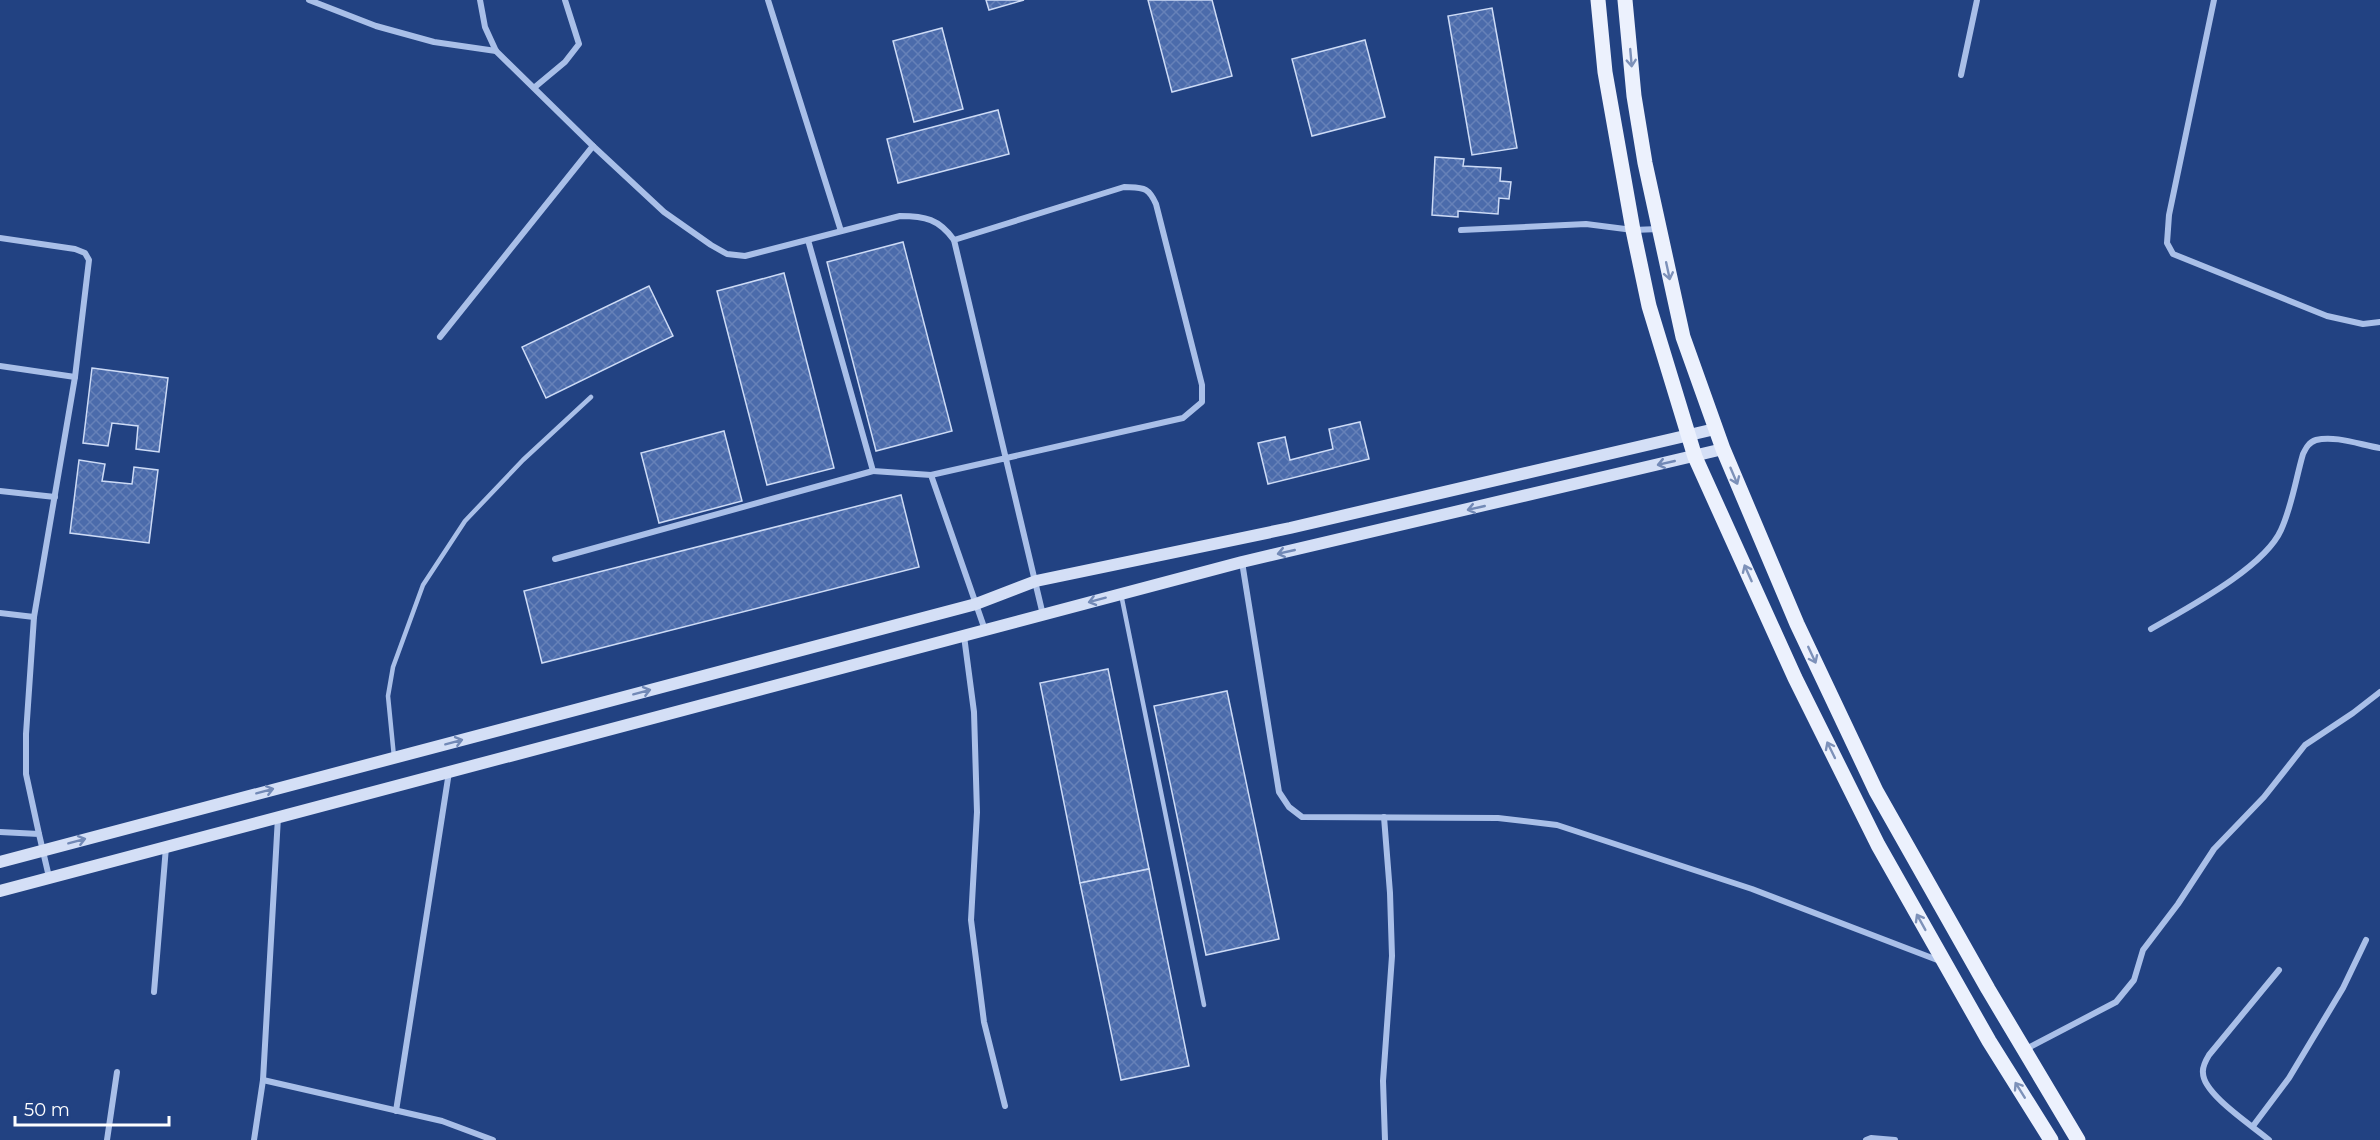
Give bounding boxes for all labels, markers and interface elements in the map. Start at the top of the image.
one-way arrow [1626,48,1637,68]
one-way arrow [1663,261,1675,280]
one-way arrow [1657,458,1676,470]
one-way arrow [1729,466,1740,485]
one-way arrow [1467,502,1486,514]
one-way arrow [1277,547,1297,558]
one-way arrow [1742,565,1753,583]
one-way arrow [1088,595,1107,607]
one-way arrow [1806,645,1818,663]
one-way arrow [633,686,652,697]
one-way arrow [444,735,463,747]
one-way arrow [1824,741,1836,759]
one-way arrow [255,785,274,797]
one-way arrow [67,834,86,846]
one-way arrow [1915,914,1926,932]
one-way arrow [2014,1082,2026,1099]
scale bar [15,1089,170,1127]
text: 50 m [24,1099,70,1121]

